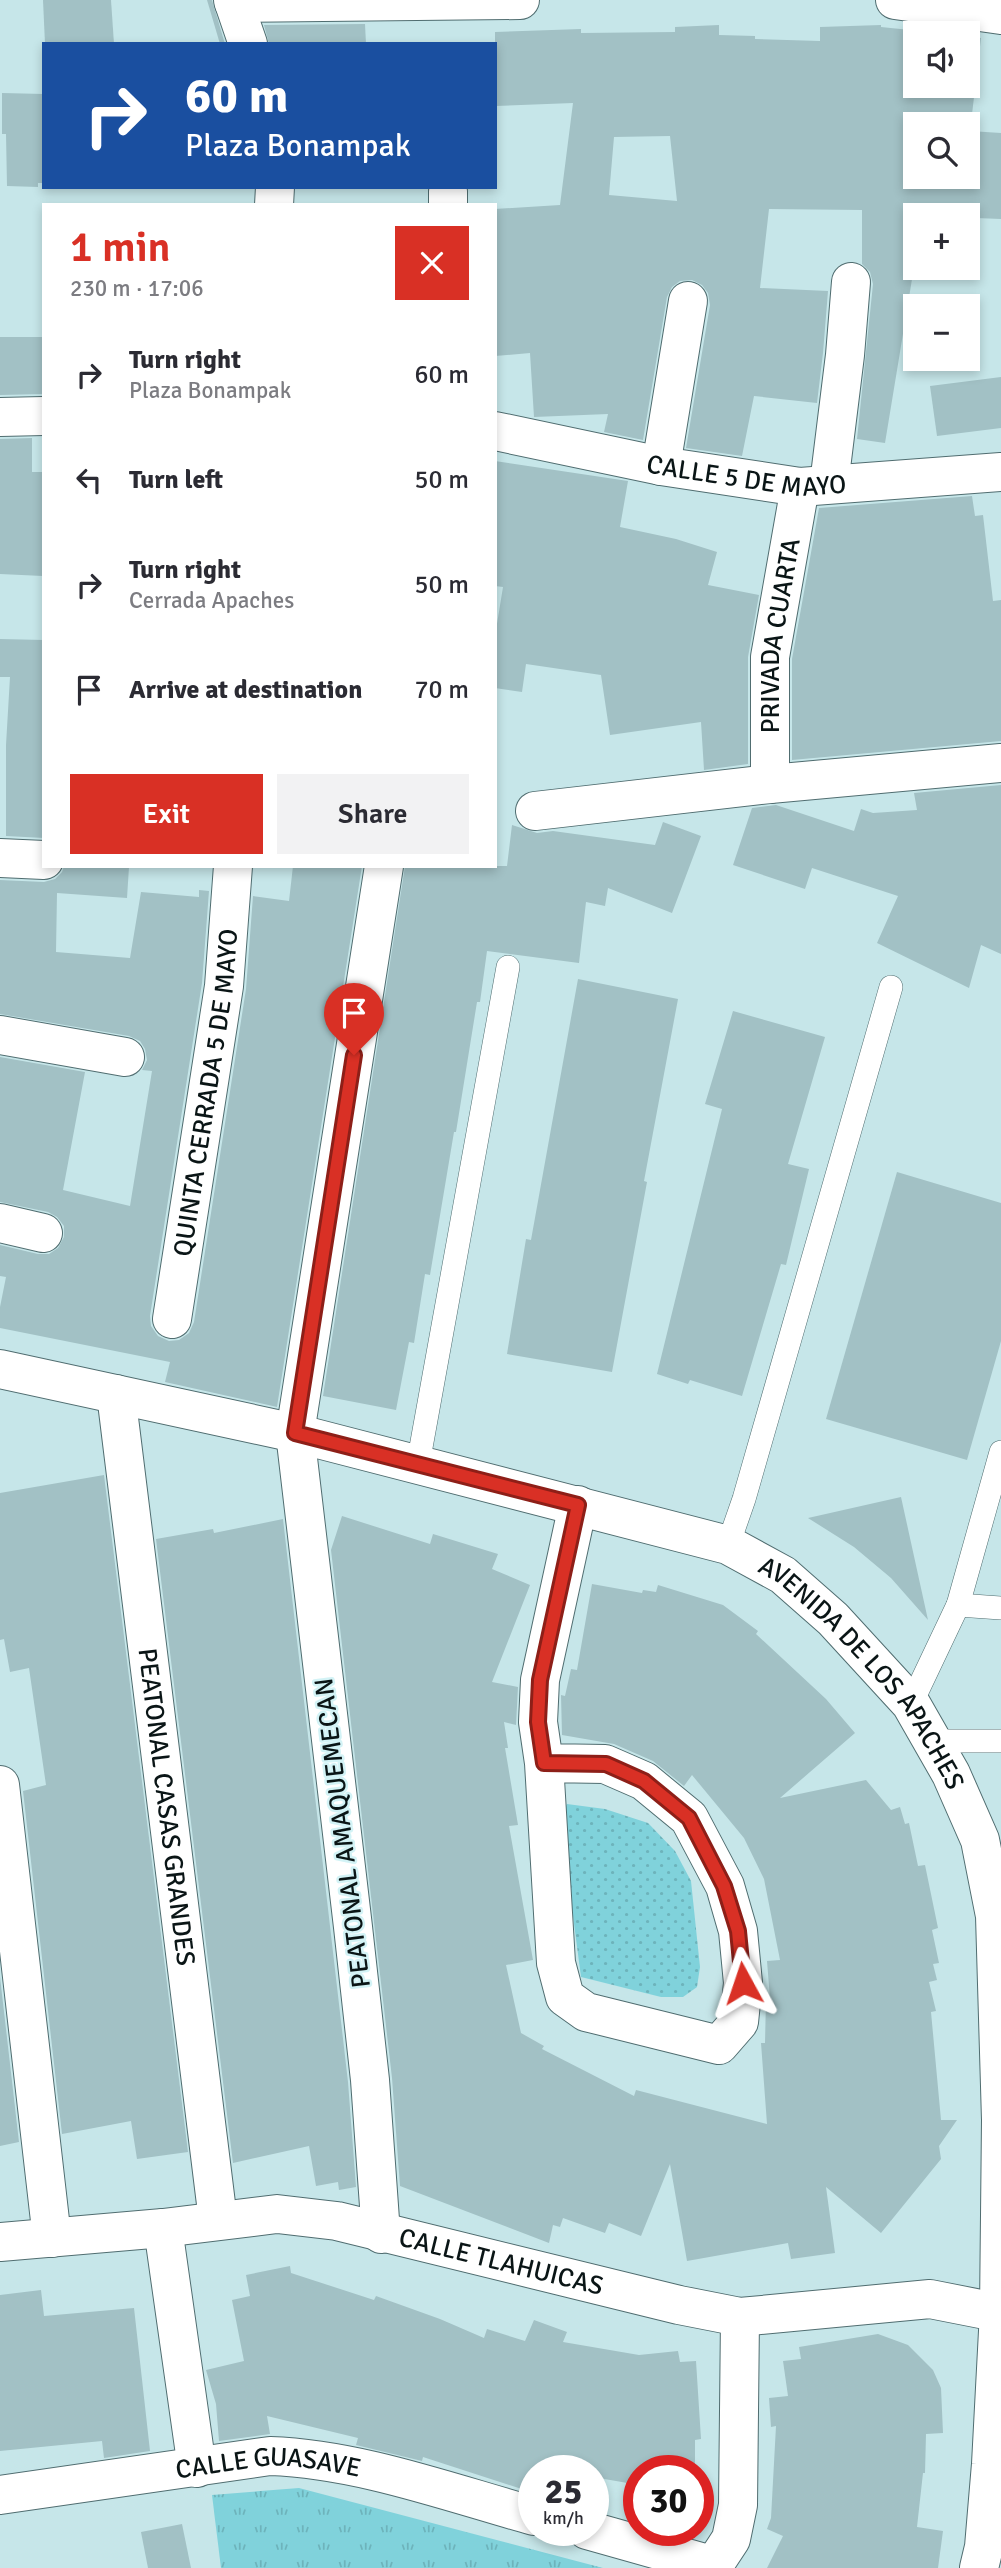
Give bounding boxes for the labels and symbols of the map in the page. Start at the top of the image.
street label: CALLE 5 DE MAYO [644,448,847,504]
street label: PRIVADA CUARTA [755,536,808,733]
street label: QUINTA CERRADA 5 DE MAYO [167,928,245,1259]
pin [324,983,384,1055]
street label: AVENIDA DE LOS APACHES [753,1550,971,1794]
street label: PEATONAL CASAS GRANDES [131,1646,201,1968]
street label: PEATONAL AMAQUEMECAN [308,1676,378,1990]
position arrow [706,1946,780,2020]
street label: CALLE TLAHUICAS [396,2222,606,2303]
street label: CALLE GUASAVE [174,2441,364,2486]
speed limit sign: 30 [623,2455,714,2546]

